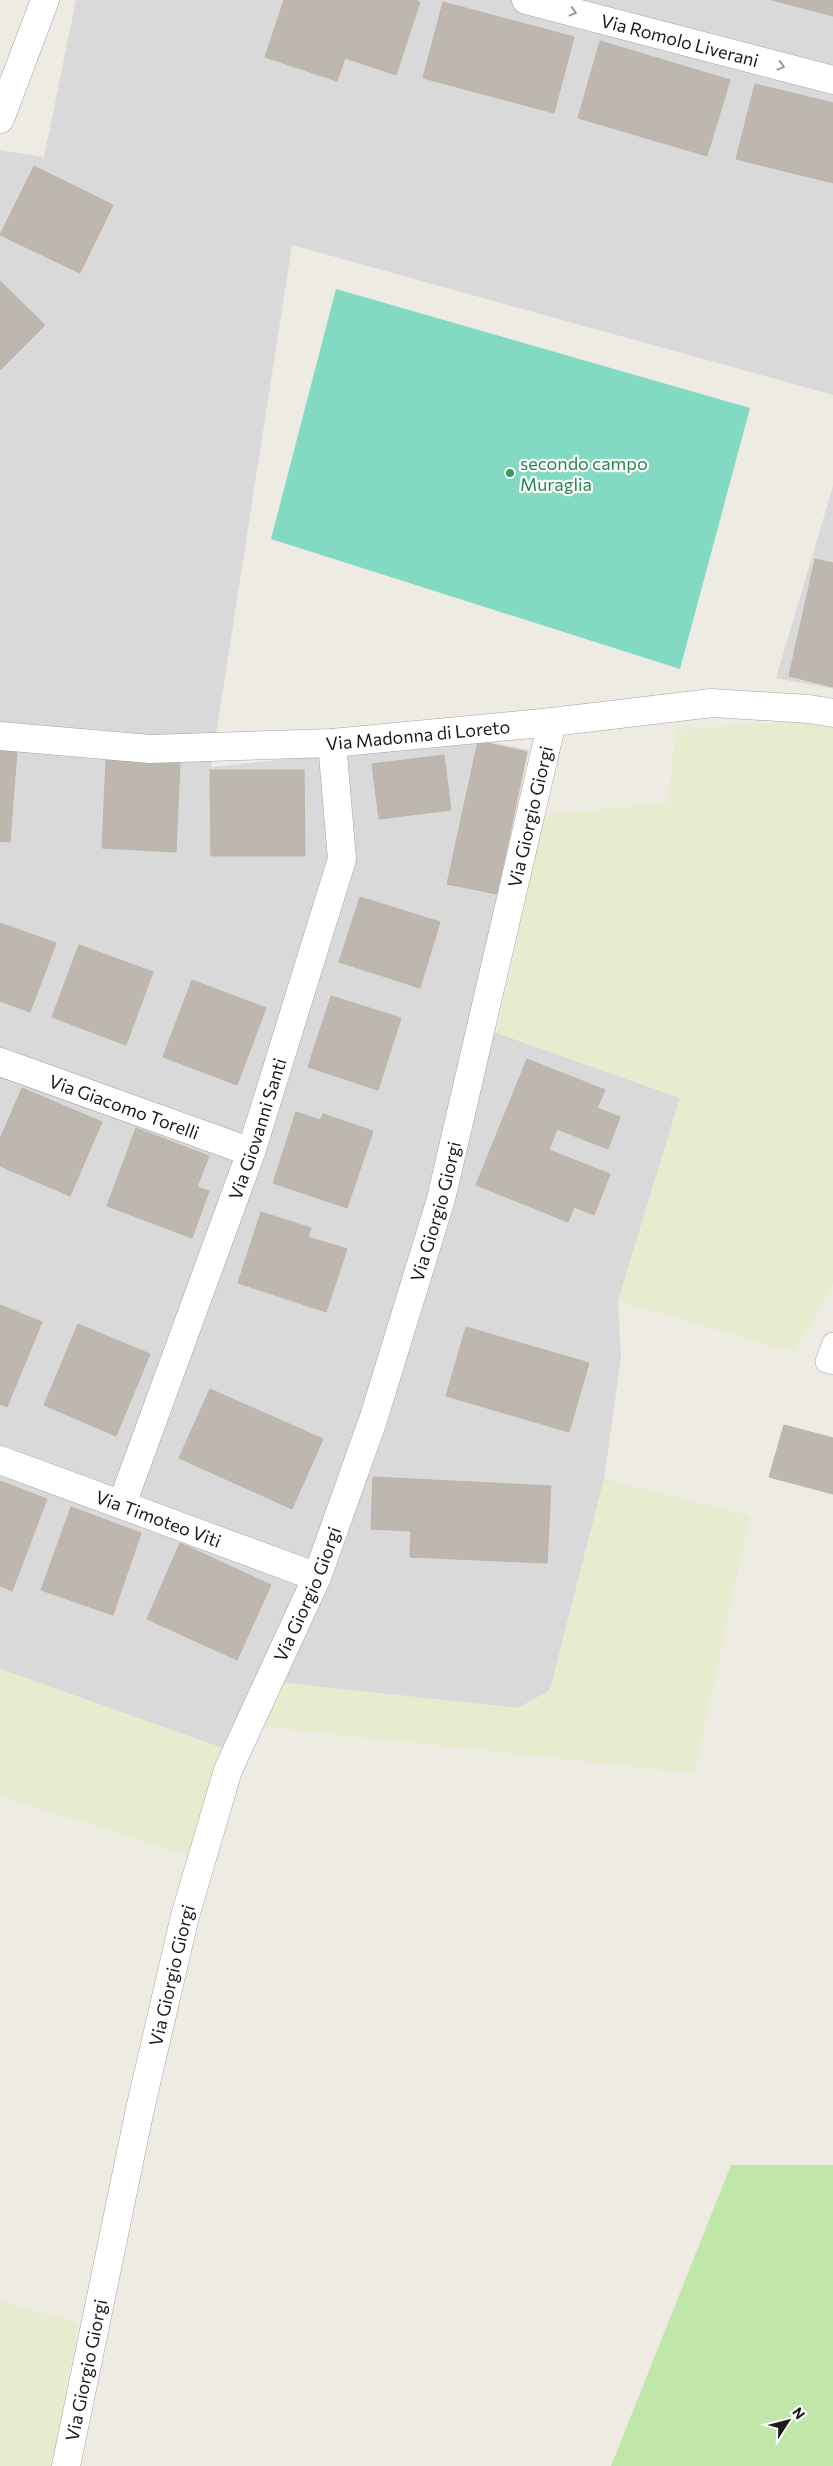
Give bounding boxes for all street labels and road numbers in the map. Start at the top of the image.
street label: Via Romolo Liverani [599,9,761,71]
street label: Via Madonna di Loreto [325,715,511,755]
street label: Via Giorgio Giorgi [503,744,557,890]
street label: Via Giovanni Santi [224,1055,291,1203]
street label: Via Giacomo Torelli [46,1070,202,1144]
street label: Via Giorgio Giorgi [405,1139,465,1284]
street label: Via Timoteo Viti [93,1485,224,1552]
street label: Via Giorgio Giorgi [269,1524,345,1665]
street label: Via Giorgio Giorgi [144,1902,199,2048]
street label: Via Giorgio Giorgi [60,2297,111,2443]

